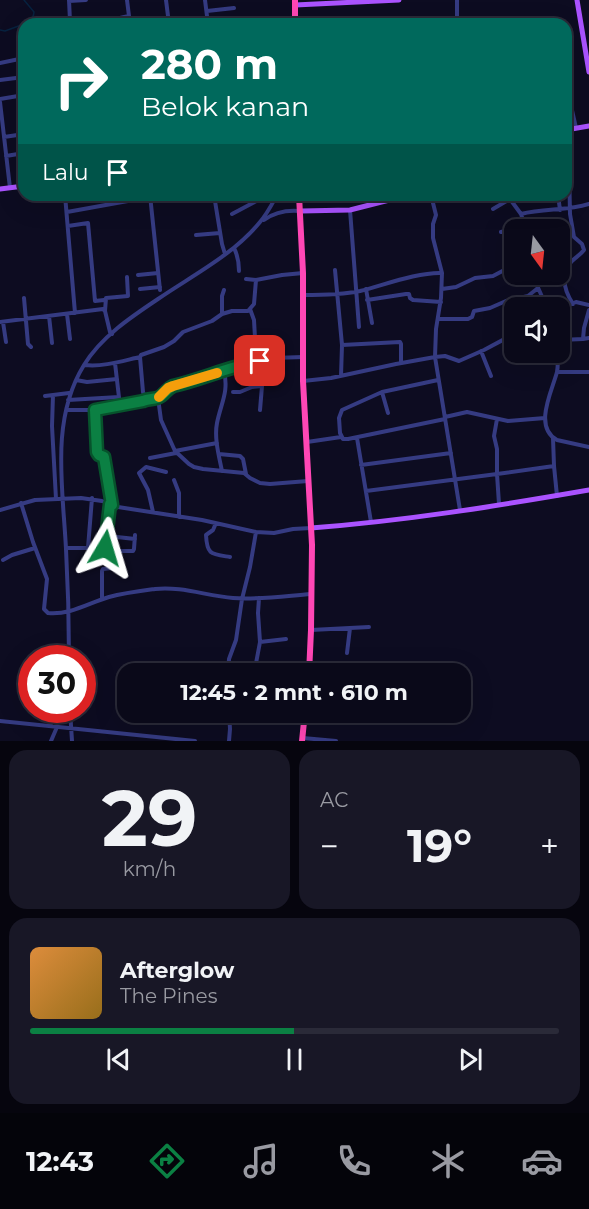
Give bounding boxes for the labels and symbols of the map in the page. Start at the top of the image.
north arrow [504,219,570,285]
pin [234,335,285,386]
position arrow [73,516,137,580]
speed limit sign: 30 [18,645,96,723]

